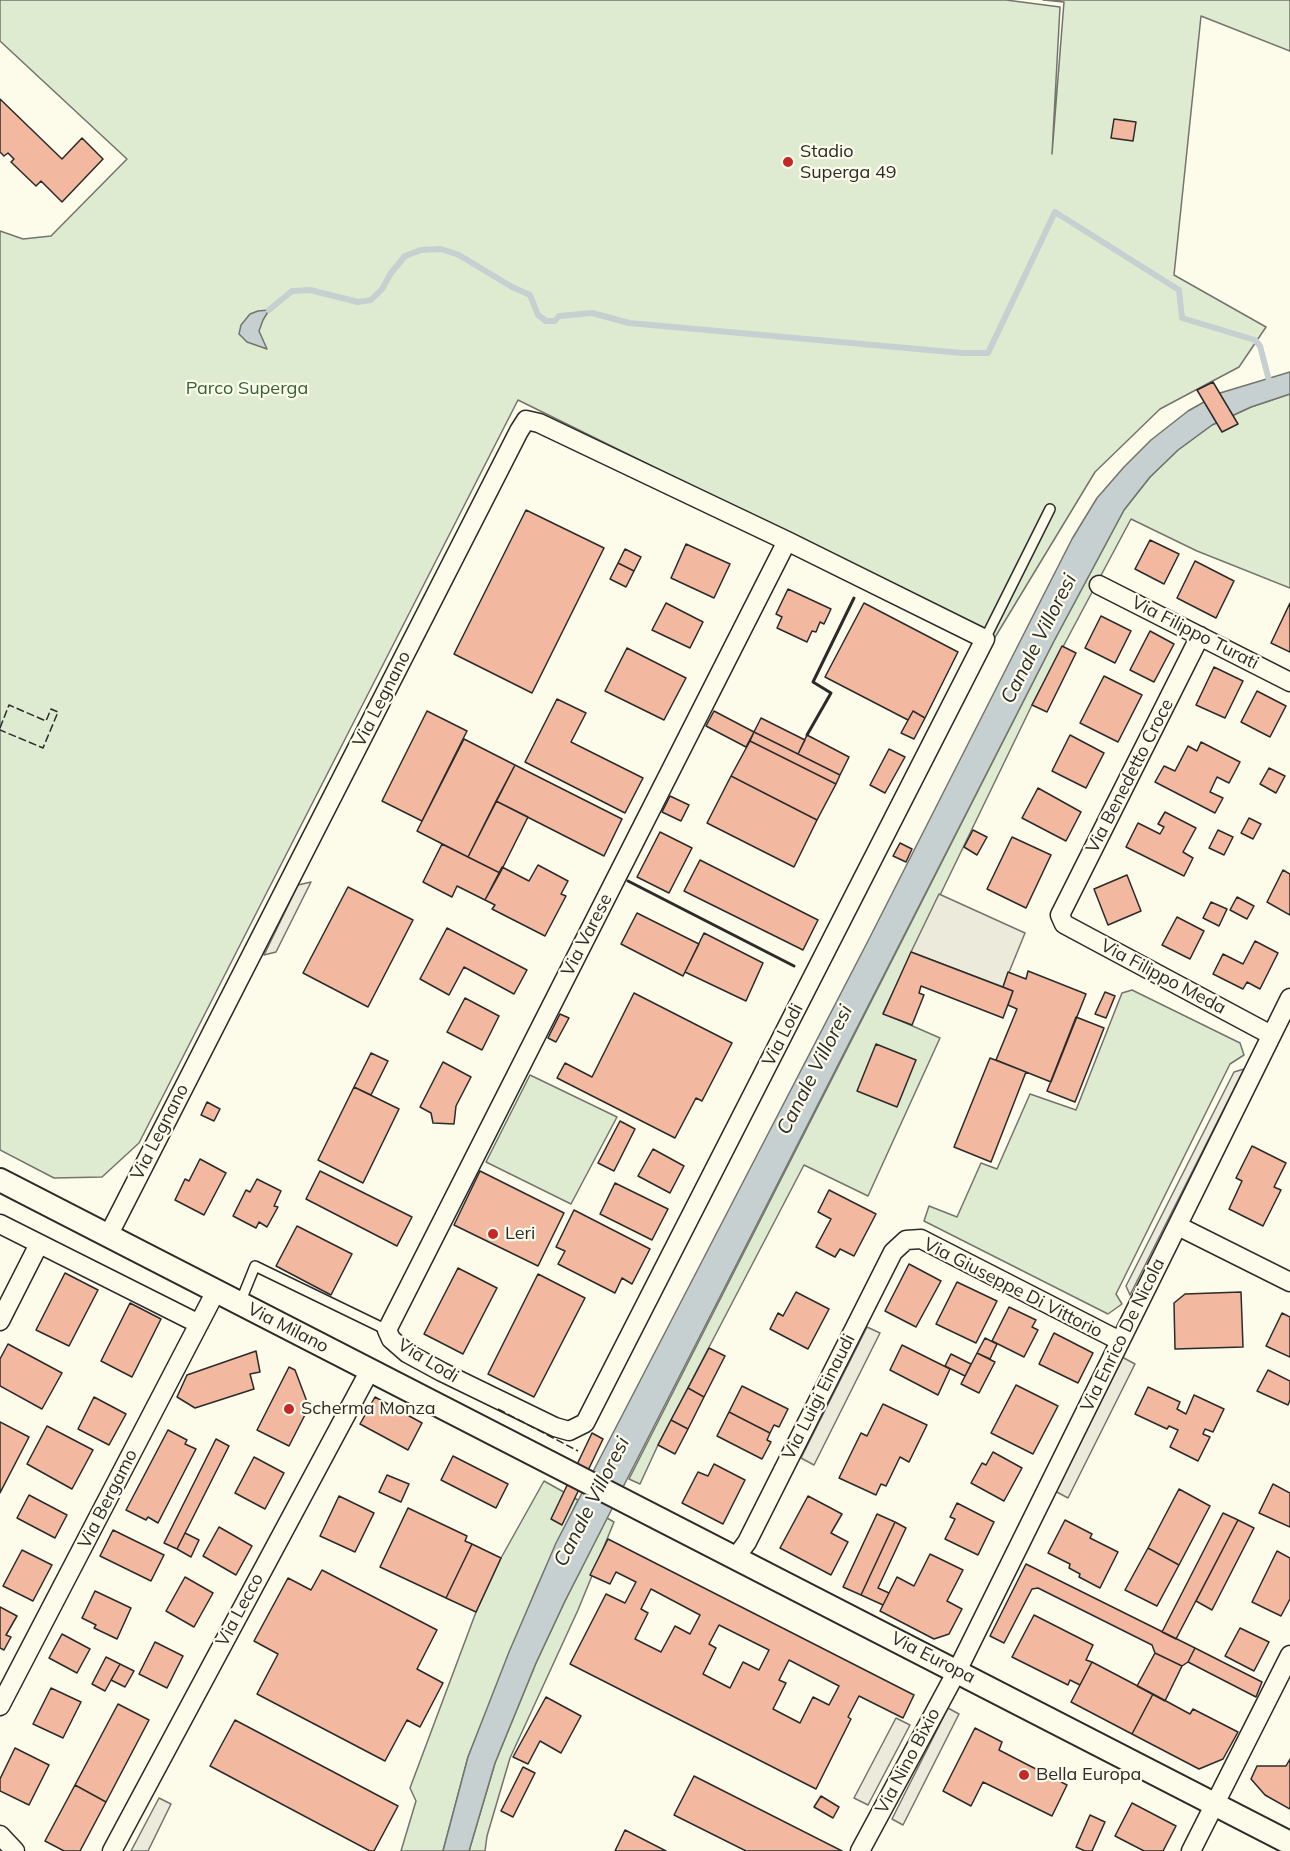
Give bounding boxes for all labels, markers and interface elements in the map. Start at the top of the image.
place label: Stadio Superga 49 [800,141,897,184]
marker: Stadio Superga 49 [781,155,795,169]
park label: Parco Superga [186,378,308,400]
water label: Canale Villoresi [996,570,1082,708]
street label: Via Filippo Turati [1128,592,1262,674]
street label: Via Legnano [349,647,415,751]
street label: Via Benedetto Croce [1082,695,1178,857]
street label: Via Varese [557,890,617,980]
street label: Via Filippo Meda [1097,935,1229,1019]
street label: Via Lodi [758,1000,808,1070]
water label: Canale Villoresi [772,1001,858,1139]
street label: Via Legnano [127,1080,193,1184]
place label: Leri [505,1223,535,1245]
marker: Leri [486,1227,500,1241]
street label: Via Giuseppe Di Vittorio [920,1233,1106,1343]
street label: Via Enrico De Nicola [1077,1255,1169,1415]
street label: Via Milano [244,1298,332,1358]
street label: Via Luigi Einaudi [778,1331,860,1463]
street label: Via Lodi [394,1334,462,1388]
place label: Scherma Monza [301,1398,436,1420]
marker: Scherma Monza [282,1402,296,1416]
water label: Canale Villoresi [549,1433,635,1571]
street label: Via Bergamo [74,1446,142,1552]
street label: Via Lecco [212,1570,268,1650]
street label: Via Europa [887,1628,979,1688]
street label: Via Nino Bixio [871,1705,945,1817]
place label: Bella Europa [1036,1764,1141,1786]
marker: Bella Europa [1017,1768,1031,1782]

